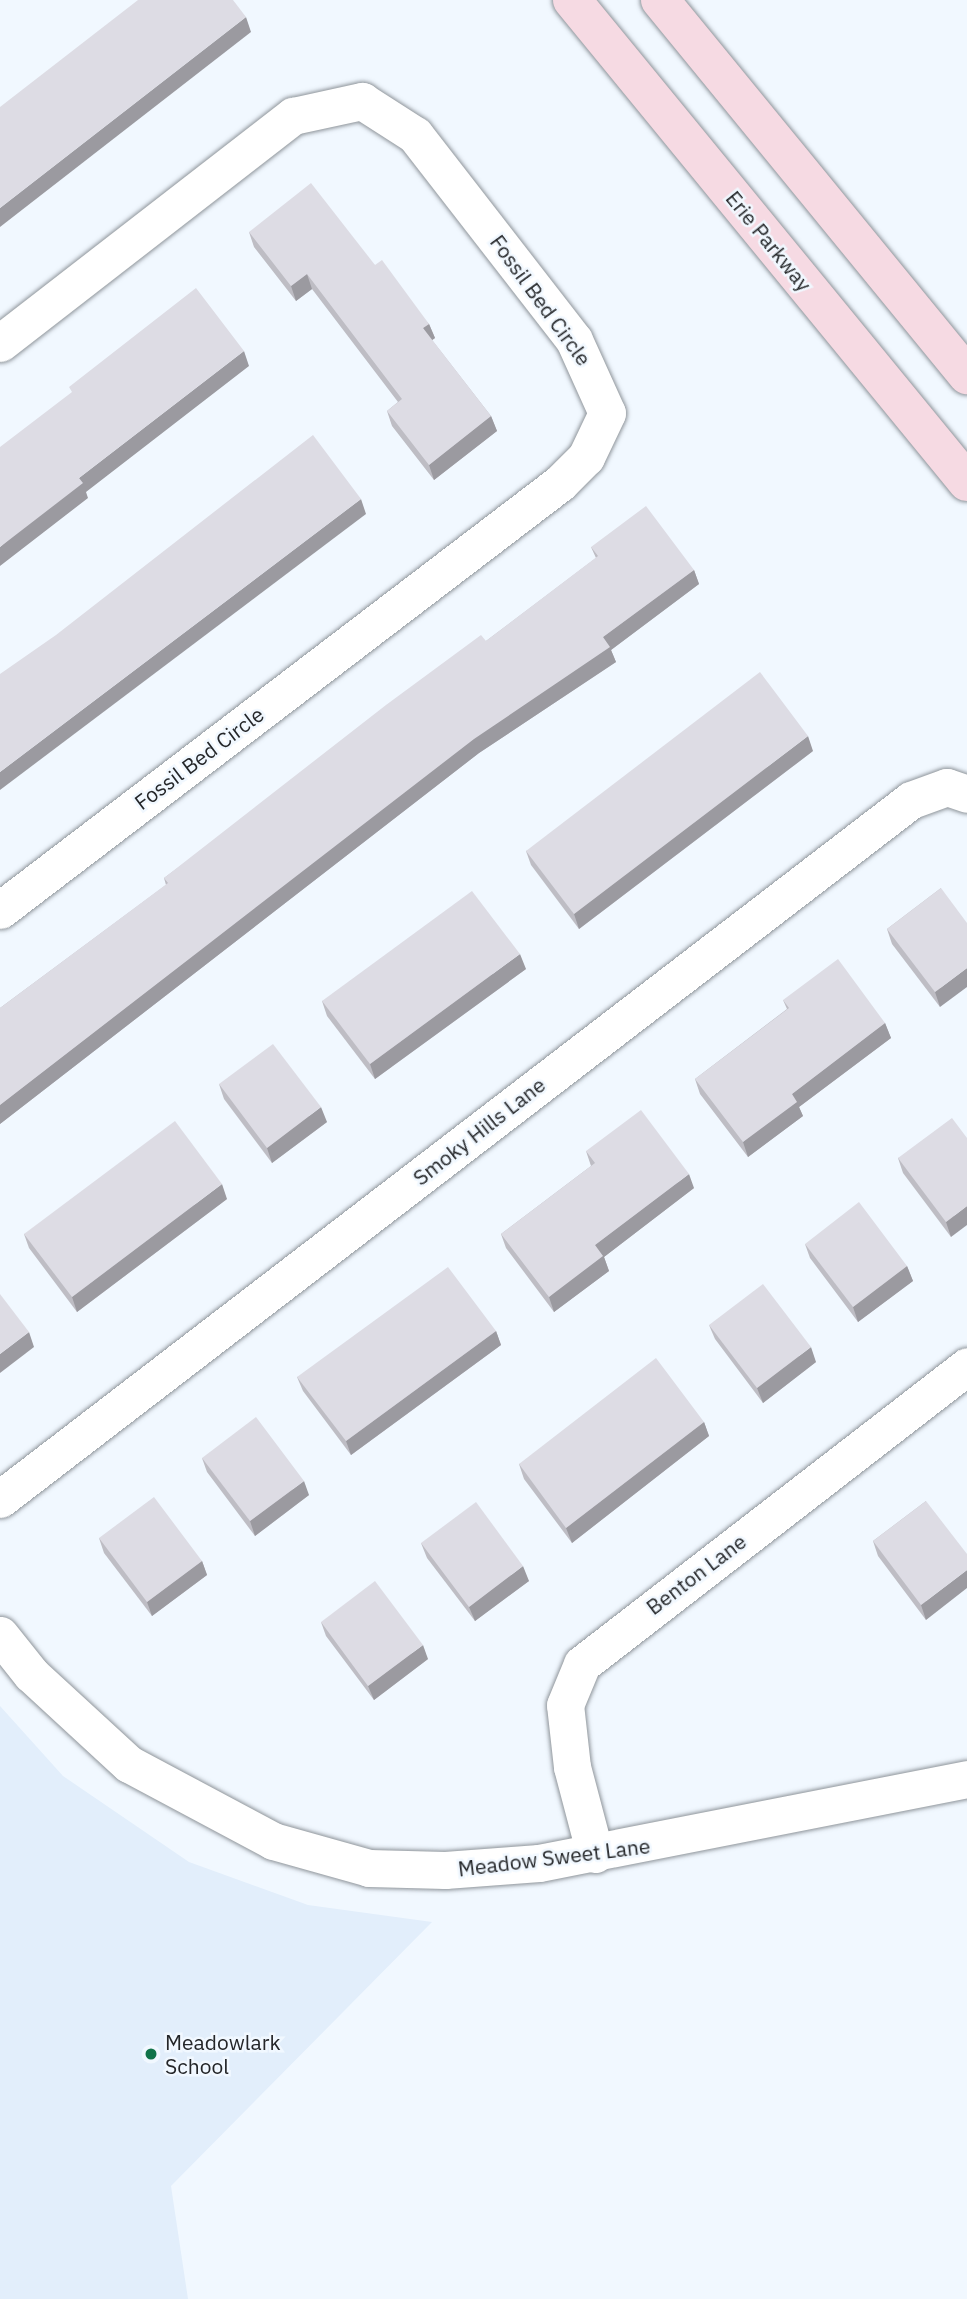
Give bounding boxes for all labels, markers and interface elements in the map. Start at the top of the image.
street label: Erie Parkway [721,186,817,296]
street label: Fossil Bed Circle [485,230,597,370]
street label: Fossil Bed Circle [129,701,269,815]
street label: Smoky Hills Lane [408,1072,550,1190]
street label: Benton Lane [641,1528,751,1620]
street label: Meadow Sweet Lane [456,1833,652,1881]
place label: Meadowlark School [165,2029,280,2079]
marker: Meadowlark School [143,2046,159,2062]

